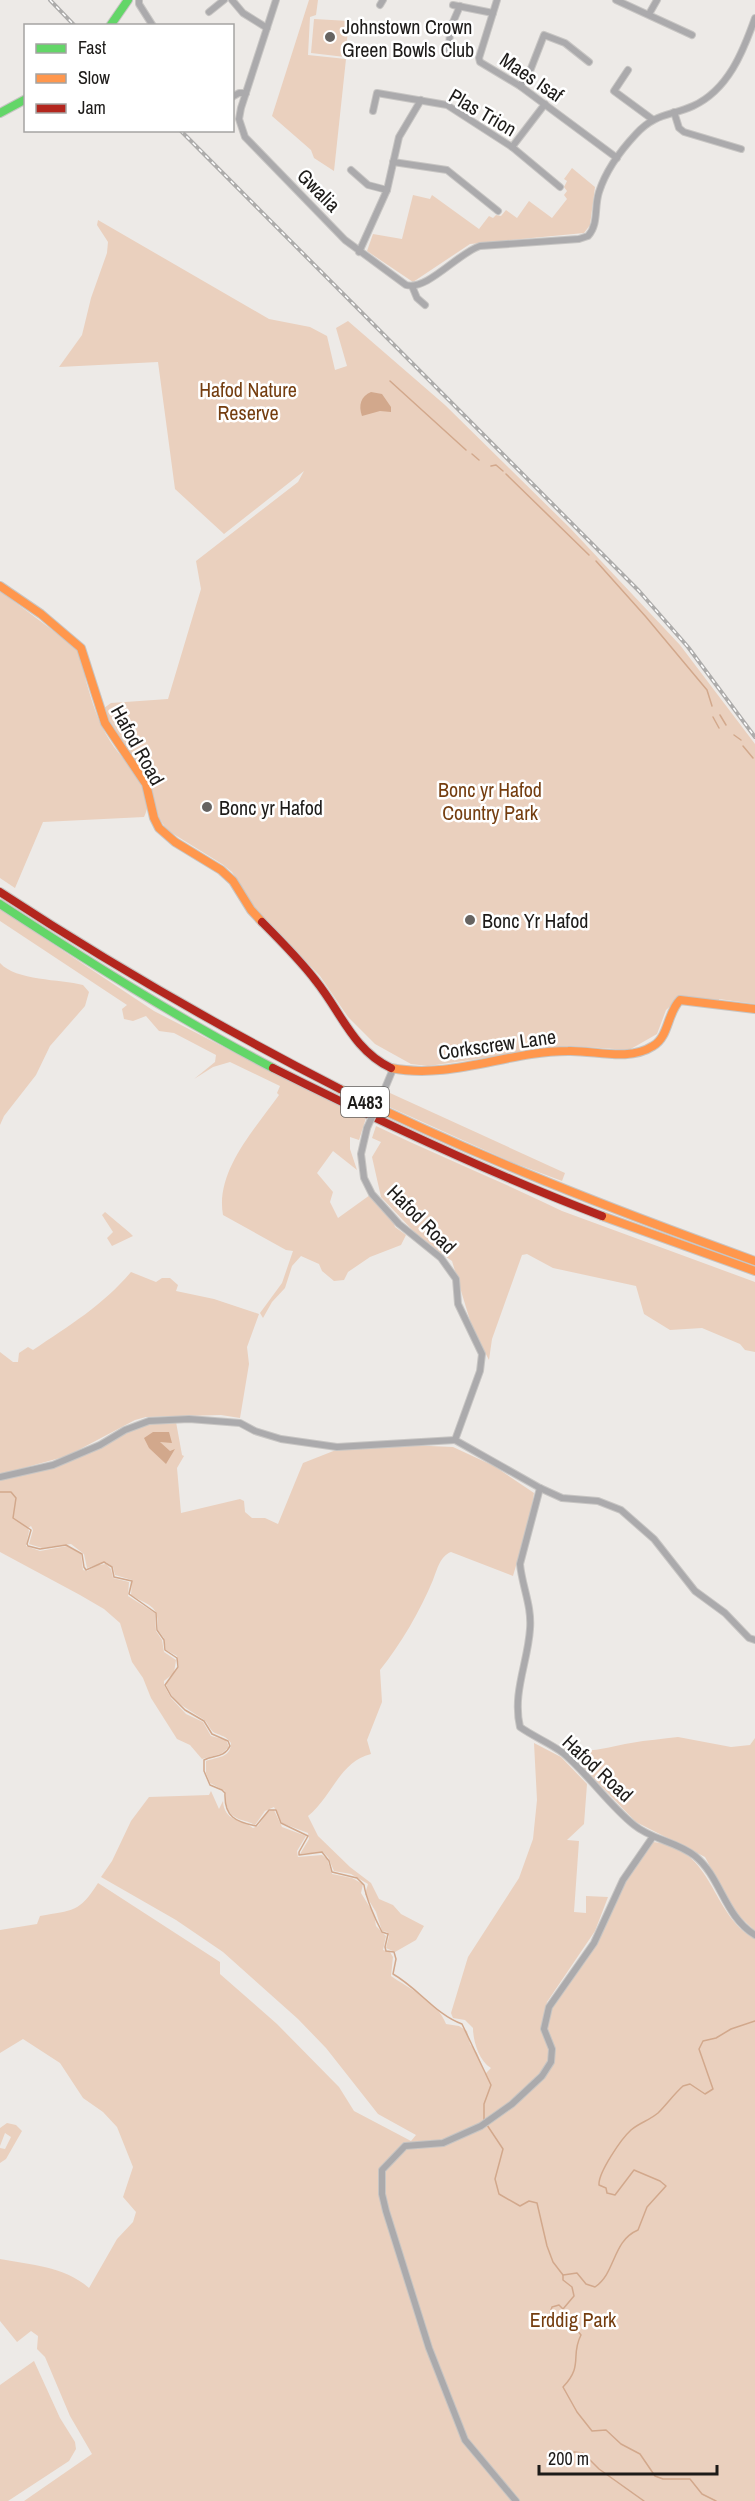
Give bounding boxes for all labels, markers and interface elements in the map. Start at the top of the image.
place label: Johnstown Crown Green Bowls Club [342,13,474,63]
legend [24,24,234,132]
marker: Johnstown Crown Green Bowls Club [323,30,337,44]
text: Fast [78,35,106,60]
street label: Maes Isaf [495,46,569,108]
text: Slow [78,65,110,90]
street label: Plas Trion [444,82,522,142]
text: Jam [78,95,106,120]
street label: Gwalia [291,162,347,218]
park label: Hafod Nature Reserve [199,376,297,426]
street label: Hafod Road [105,700,171,790]
park label: Bonc yr Hafod Country Park [438,776,542,826]
place label: Bonc yr Hafod [219,794,323,821]
marker: Bonc yr Hafod [200,800,214,814]
place label: Bonc Yr Hafod [482,907,588,934]
marker: Bonc Yr Hafod [463,913,477,927]
street label: Corkscrew Lane [436,1022,558,1066]
road number: A483 [341,1087,389,1117]
street label: Hafod Road [382,1179,462,1259]
street label: Hafod Road [557,1728,639,1808]
park label: Erddig Park [530,2306,617,2333]
scale bar [539,2438,718,2476]
text: 200 m [548,2446,589,2471]

